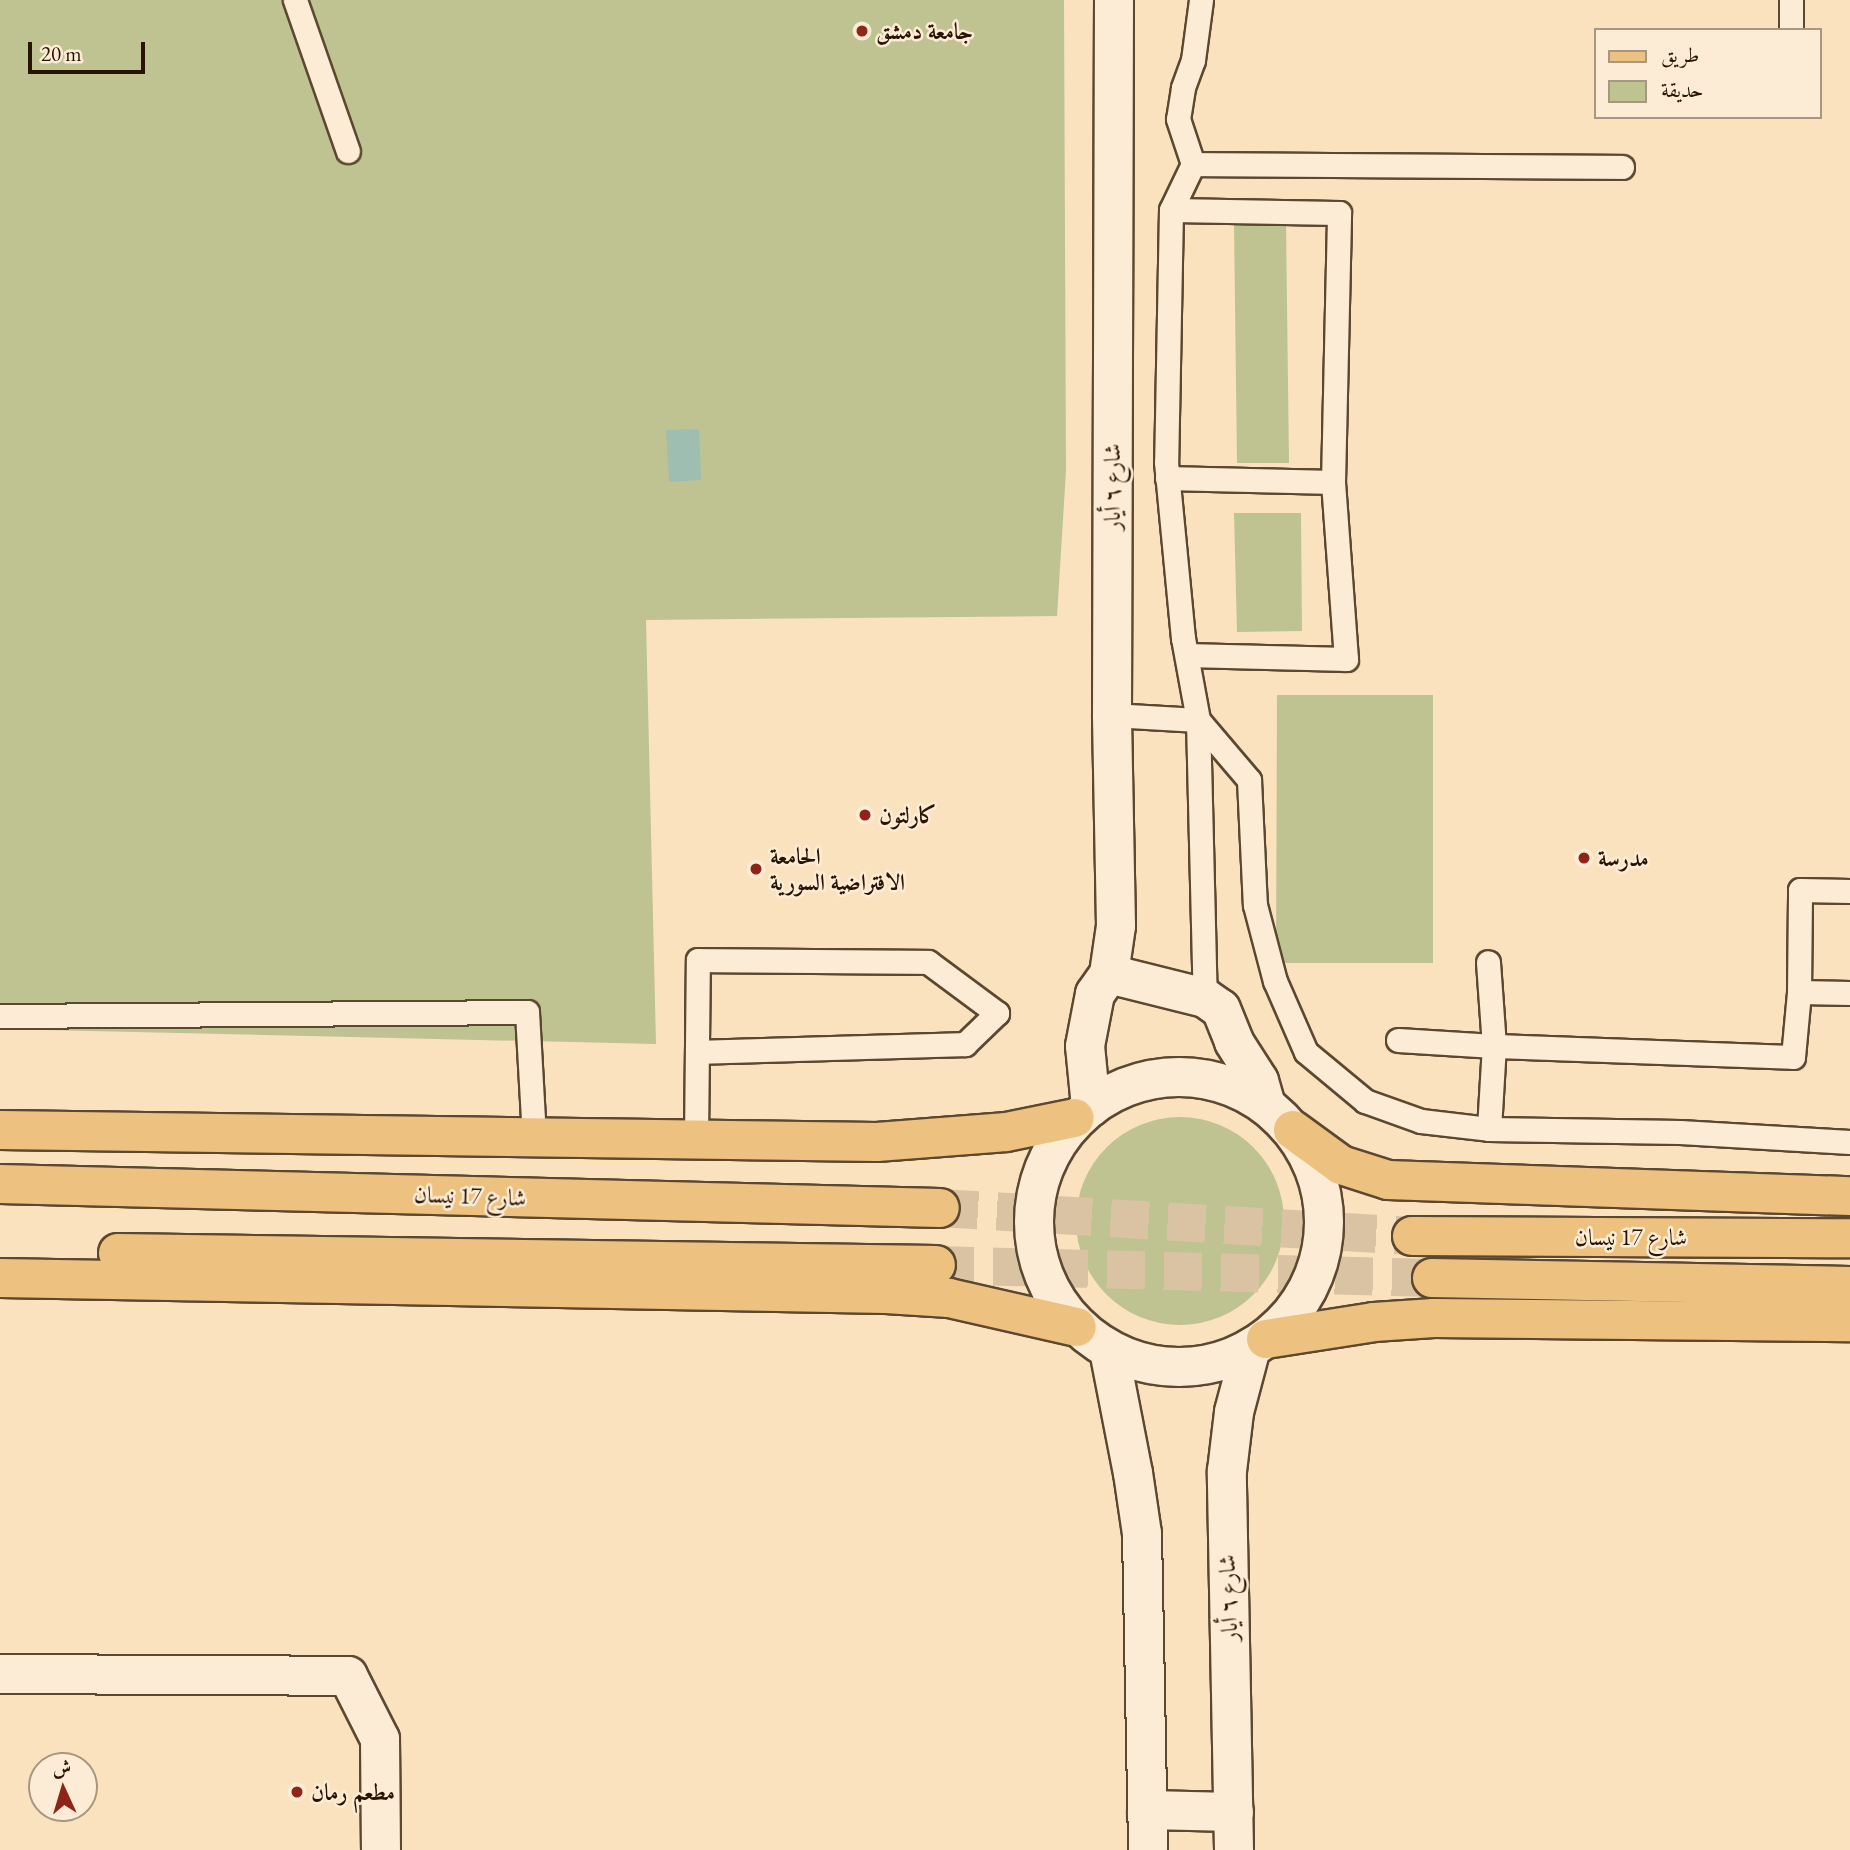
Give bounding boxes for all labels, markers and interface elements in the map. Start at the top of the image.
place label: جامعة دمشق [876,17,973,45]
marker: جامعة دمشق [854,23,870,39]
scale bar [32,28,149,72]
legend [1594,28,1822,119]
text: 20 m [41,40,82,67]
text: طريق [1661,41,1699,68]
text: حديقة [1661,76,1704,103]
street label: شارع ٦ أيار [1098,444,1126,530]
place label: كارلتون [879,801,937,829]
marker: كارلتون [857,807,873,823]
place label: الحامعة الافتراضية السورية [770,842,905,896]
place label: مدرسة [1598,844,1649,872]
marker: مدرسة [1576,850,1592,866]
marker: الحامعة الافتراضية السورية [748,861,764,877]
street label: شارع 17 نيسان [413,1180,527,1212]
street label: شارع 17 نيسان [1575,1223,1687,1251]
street label: شارع ٦ أيار [1213,1554,1243,1642]
north arrow [28,1752,98,1822]
text: ش [51,1754,72,1781]
place label: مطعم رمان [311,1778,395,1806]
marker: مطعم رمان [289,1784,305,1800]

